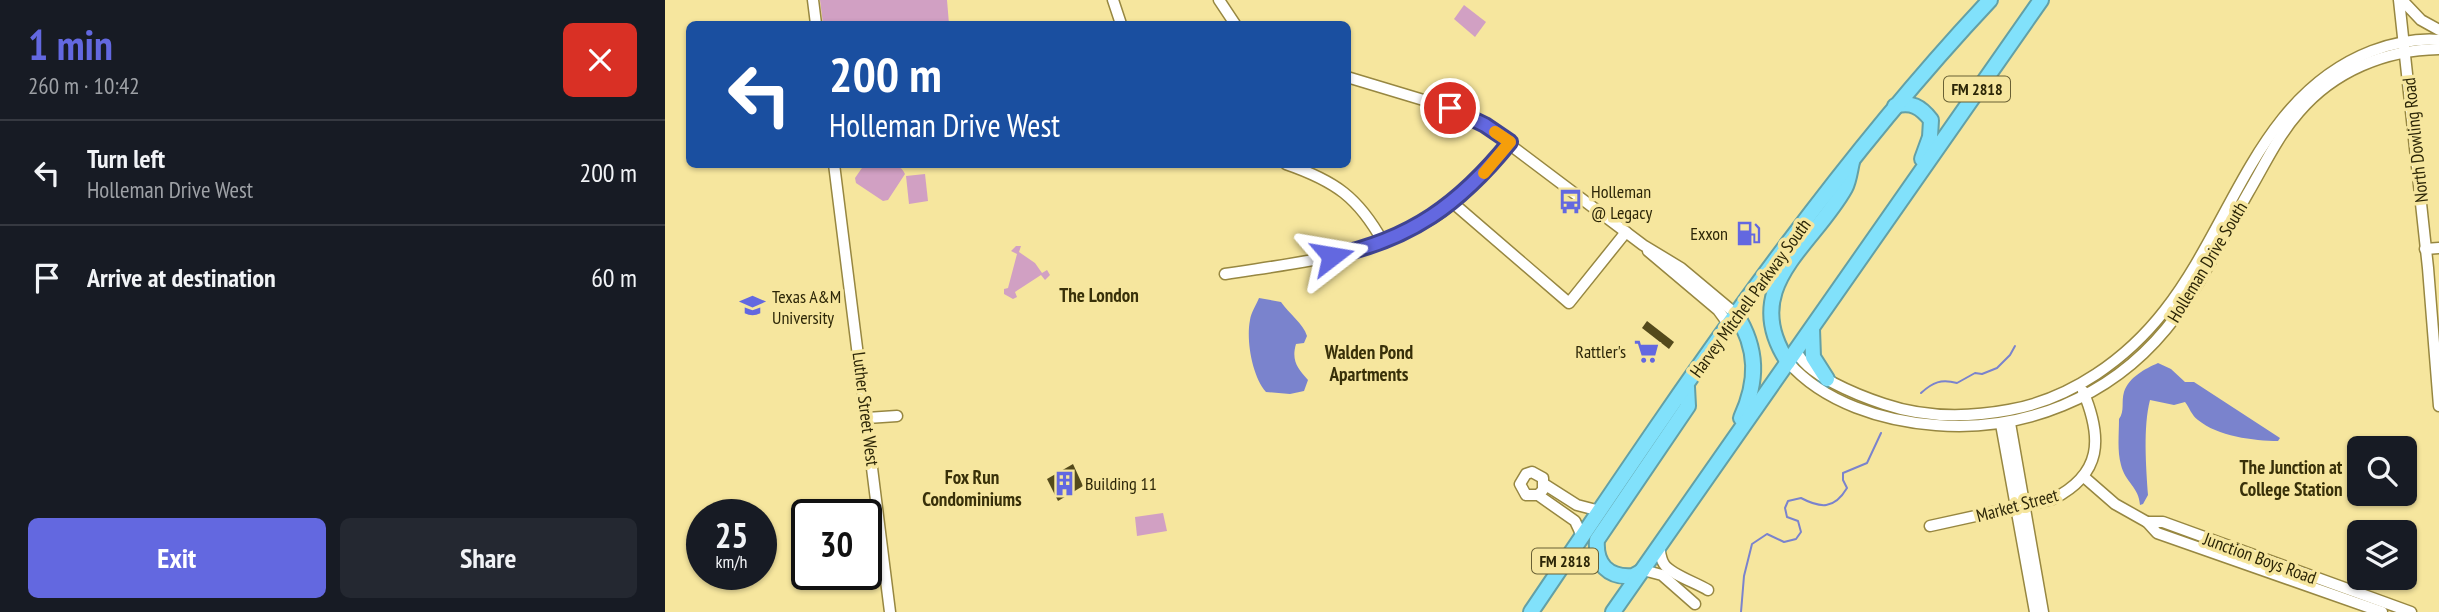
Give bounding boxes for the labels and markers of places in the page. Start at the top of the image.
pin [1420,78,1480,138]
place label: Holleman @ Legacy [1591,180,1652,224]
bus stop icon: Holleman @ Legacy [1557,187,1585,215]
fuel station icon: Exxon [1734,219,1762,247]
place label: Exxon [1690,222,1728,245]
place label: Texas A&M University [772,285,841,329]
school or university icon: Texas A&M University [738,292,766,320]
supermarket icon: Rattler's [1632,337,1660,365]
place label: Rattler's [1575,340,1626,363]
building icon: Building 11 [1051,469,1079,497]
place label: Building 11 [1085,472,1157,495]

